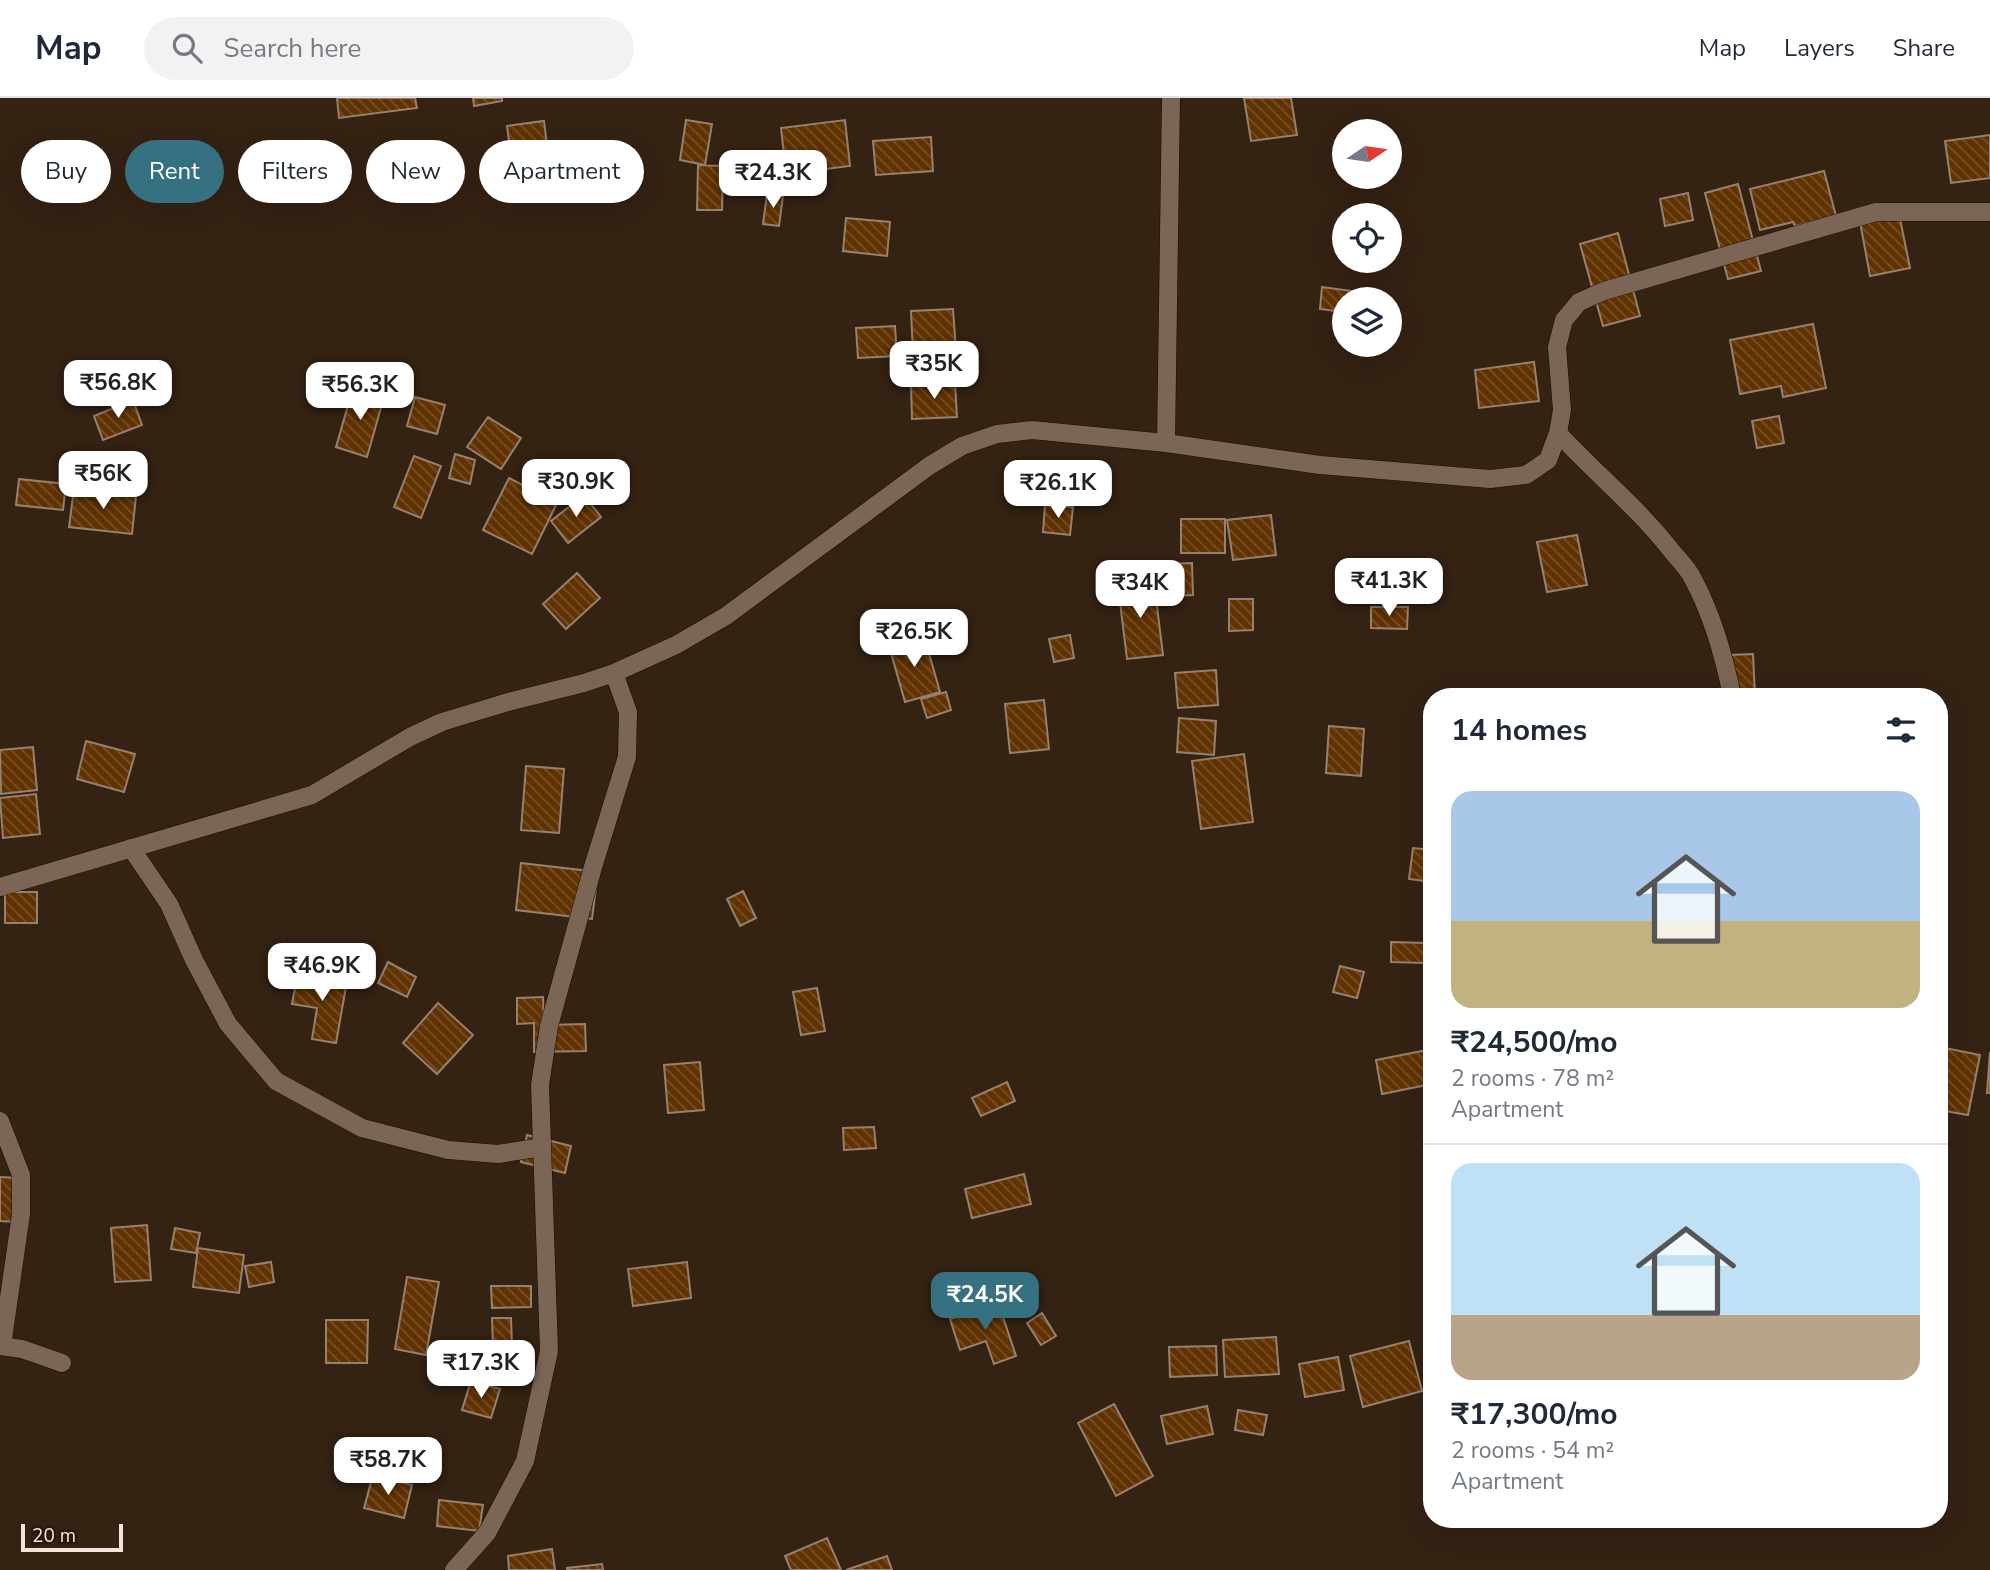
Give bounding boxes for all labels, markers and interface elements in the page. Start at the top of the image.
search box [144,17,634,80]
text: Map [35,26,102,71]
icon: search [168,29,206,67]
text: Search here [224,31,361,66]
text: Map [1699,32,1746,64]
text: Layers [1784,32,1855,64]
text: Share [1893,32,1955,64]
north arrow [1332,119,1402,189]
map controls [1332,119,1402,357]
chip: Buy [21,140,111,203]
chip: Rent [125,140,224,203]
chip: Filters [238,140,352,203]
chip: New [366,140,465,203]
chip: Apartment [479,140,644,203]
pin: ₹24.3K [716,150,830,210]
text: ₹24.3K [735,157,811,188]
button: locate [1332,203,1402,273]
button: layers [1332,287,1402,357]
pin: ₹35K [893,342,975,401]
text: ₹35K [906,348,962,379]
pin: ₹56.8K [61,360,175,420]
pin: ₹56.3K [303,362,417,422]
text: ₹56.8K [80,367,156,398]
text: ₹56.3K [322,369,398,400]
pin: ₹56K [62,452,144,511]
text: ₹56K [75,458,131,489]
pin: ₹30.9K [519,460,633,519]
pin: ₹26.1K [1001,460,1115,520]
text: ₹30.9K [538,466,614,497]
text: ₹26.1K [1020,467,1096,498]
pin: ₹41.3K [1332,559,1446,618]
pin: ₹34K [1099,560,1181,620]
text: ₹41.3K [1351,565,1427,596]
text: ₹34K [1112,567,1168,598]
pin: ₹26.5K [857,610,971,669]
text: ₹26.5K [876,616,952,647]
text: 14 homes [1451,710,1587,751]
icon: filters [1882,711,1920,749]
icon: home [1623,836,1749,962]
pin: ₹46.9K [265,944,379,1003]
text: ₹46.9K [284,950,360,981]
text: ₹24,500/mo [1451,1022,1618,1063]
text: 2 rooms · 78 m² [1451,1063,1614,1094]
text: Apartment [1451,1094,1563,1125]
icon: home [1623,1208,1749,1334]
pin: ₹24.5K [928,1272,1042,1332]
text: ₹24.5K [947,1279,1023,1310]
pin: ₹17.3K [424,1340,538,1400]
text: ₹17.3K [443,1347,519,1378]
text: ₹17,300/mo [1451,1394,1618,1435]
text: 2 rooms · 54 m² [1451,1435,1614,1466]
pin: ₹58.7K [331,1438,445,1497]
text: ₹58.7K [350,1444,426,1475]
text: Apartment [1451,1466,1563,1497]
scale bar [21,1521,122,1553]
text: 20 m [32,1523,76,1549]

